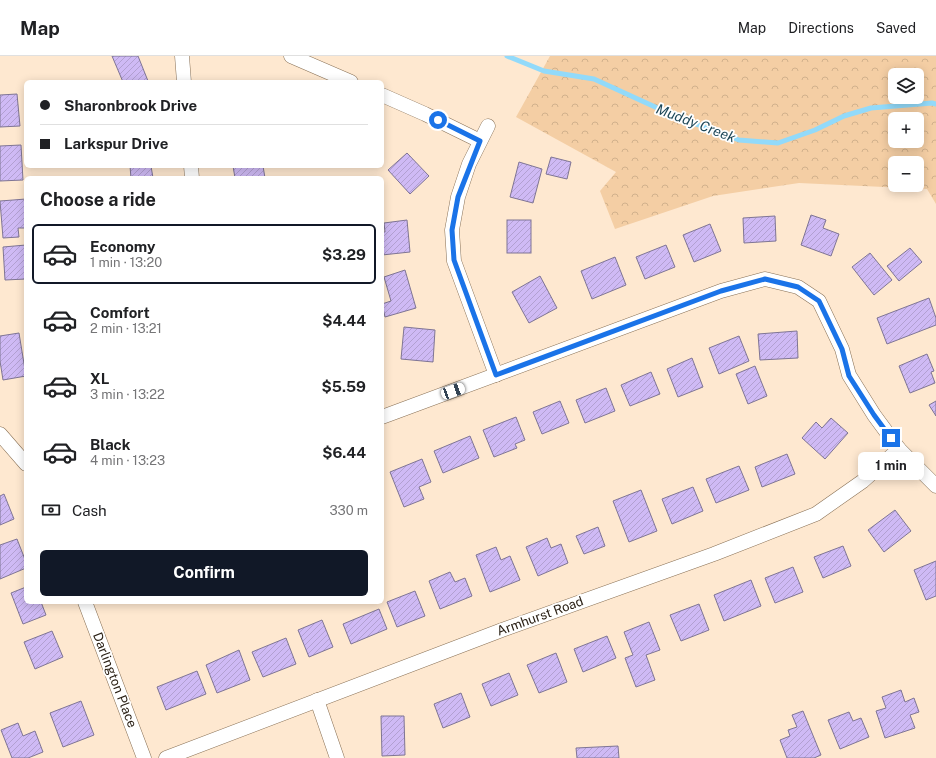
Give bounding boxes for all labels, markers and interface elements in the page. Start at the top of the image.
text: Map [20,17,60,39]
text: Map [738,20,766,36]
text: Directions [788,20,854,36]
text: Saved [876,20,916,36]
map controls [888,68,924,192]
button: layers [888,68,924,104]
text: Sharonbrook Drive [64,97,197,114]
water label: Muddy Creek [654,101,738,146]
route start [429,111,447,129]
button: + [888,112,924,148]
text: Larkspur Drive [64,135,168,152]
button: − [888,156,924,192]
text: Choose a ride [40,189,156,210]
icon: car [42,236,78,272]
text: Economy [90,238,155,255]
text: $3.29 [322,246,366,263]
text: 1 min · 13:20 [90,255,162,270]
icon: car [42,302,78,338]
text: Comfort [90,304,150,321]
text: $4.44 [322,312,366,329]
text: 2 min · 13:21 [90,321,162,336]
icon: car [42,368,78,404]
text: XL [90,370,109,387]
text: $5.59 [322,378,366,395]
car [440,381,466,401]
text: 3 min · 13:22 [90,387,165,402]
route end [882,429,900,447]
icon: car [42,434,78,470]
text: Black [90,436,130,453]
text: $6.44 [322,444,366,461]
callout: 1 min [858,452,924,480]
text: 4 min · 13:23 [90,453,165,468]
text: 1 min [875,458,907,473]
icon: cash [40,499,62,521]
text: Cash [72,502,107,519]
text: 330 m [329,503,368,518]
button: Confirm [40,550,368,596]
street label: Armhurst Road [495,593,585,639]
street label: Darlington Place [90,630,140,730]

